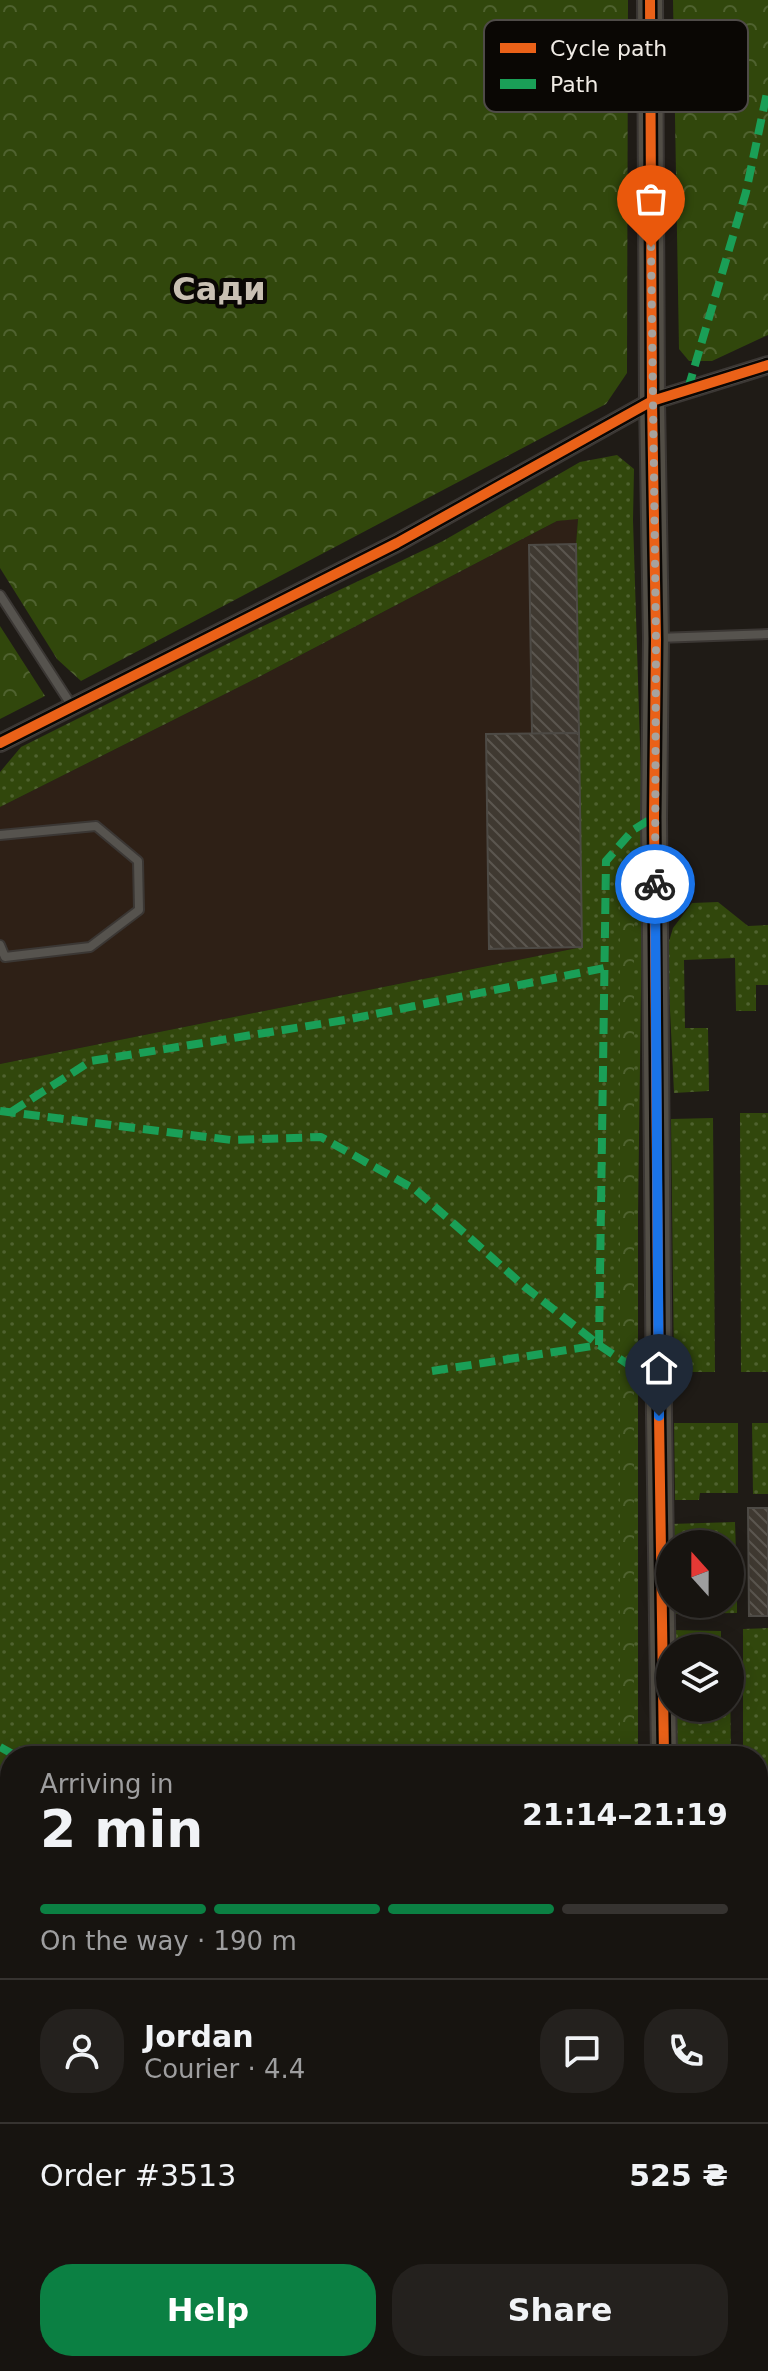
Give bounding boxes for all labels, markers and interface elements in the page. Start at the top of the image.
legend [484,20,748,112]
text: Cycle path [550,36,667,61]
text: Path [550,72,598,97]
pin [617,165,685,247]
icon: bag [629,177,673,221]
district label: Сади [172,270,266,308]
courier [615,844,695,924]
icon: bike [633,862,677,906]
pin [625,1334,693,1416]
icon: home [637,1346,681,1390]
north arrow [656,1530,744,1618]
map controls [656,1530,744,1722]
button: layers [656,1634,744,1722]
text: Arriving in [40,1769,174,1799]
text: 21:14–21:19 [522,1797,728,1832]
text: 2 min [40,1799,203,1859]
text: On the way · 190 m [40,1926,297,1956]
button: person [40,2009,124,2093]
button: chat [540,2009,624,2093]
button: phone [644,2009,728,2093]
text: Jordan [144,2019,254,2054]
text: Courier · 4.4 [144,2054,305,2084]
text: Order #3513 [40,2158,236,2193]
text: 525 ₴ [629,2158,728,2193]
button: Help [40,2264,376,2356]
button: Share [392,2264,728,2356]

